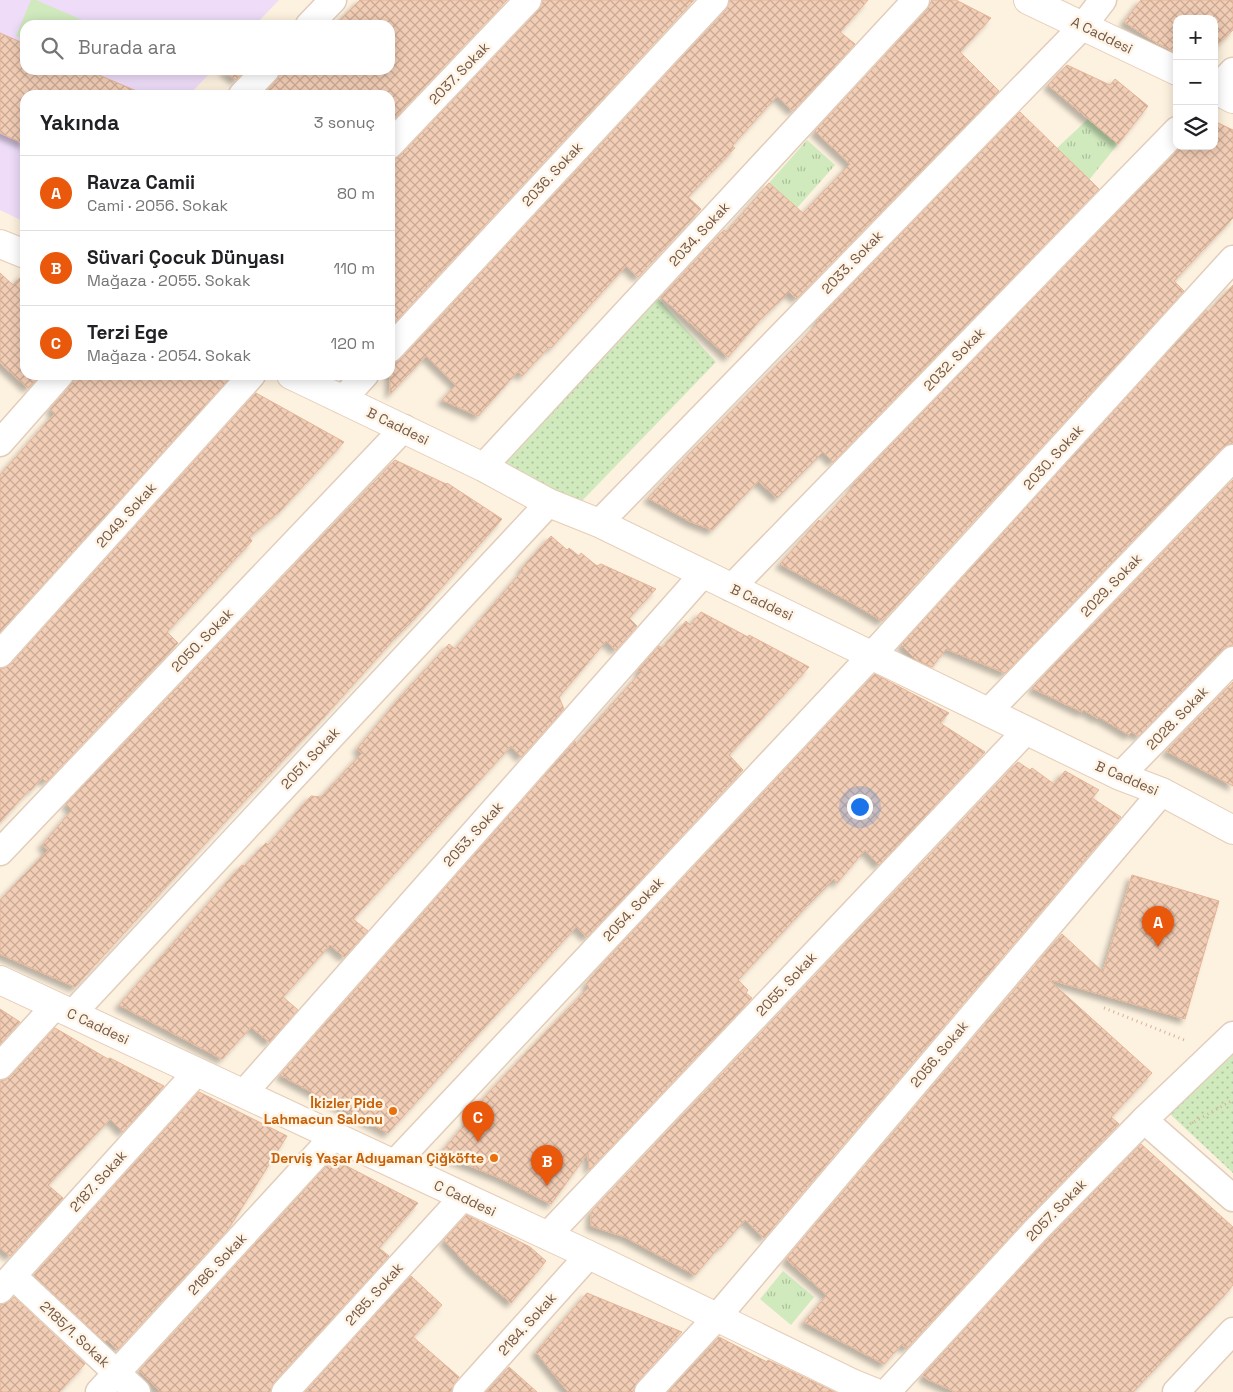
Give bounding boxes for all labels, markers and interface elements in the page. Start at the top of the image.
street label: A Caddesi [1068,12,1136,58]
map controls [1173,15,1218,150]
button: + [1173,15,1218,60]
search box [20,20,395,75]
icon: search [38,34,66,62]
text: Burada ara [78,35,176,60]
street label: 2037. Sokak [425,38,493,108]
button: − [1173,60,1218,105]
button: layers [1173,105,1218,150]
text: Yakında [40,109,119,136]
text: 3 sonuç [314,112,375,133]
street label: 2036. Sokak [518,138,587,210]
text: Ravza Camii [87,170,195,195]
text: A [51,183,61,204]
text: 80 m [337,183,375,204]
text: Cami · 2056. Sokak [87,195,228,216]
street label: 2034. Sokak [665,198,734,270]
street label: 2033. Sokak [817,226,887,297]
text: Süvari Çocuk Dünyası [87,245,285,270]
text: B [51,258,61,279]
text: 110 m [333,258,375,279]
text: Mağaza · 2055. Sokak [87,270,251,291]
text: Terzi Ege [87,320,168,345]
street label: 2032. Sokak [919,323,989,394]
text: C [51,333,61,354]
text: 120 m [331,333,375,354]
text: Mağaza · 2054. Sokak [87,345,251,366]
street label: B Caddesi [364,403,432,449]
street label: 2030. Sokak [1019,420,1087,493]
street label: 2049. Sokak [92,478,160,551]
street label: 2029. Sokak [1076,549,1146,620]
street label: B Caddesi [728,580,796,624]
street label: 2050. Sokak [167,604,237,676]
street label: 2028. Sokak [1142,682,1212,754]
street label: 2051. Sokak [277,723,344,793]
street label: B Caddesi [1093,757,1161,799]
your location [847,794,873,820]
street label: 2053. Sokak [439,797,507,870]
street label: 2054. Sokak [599,873,668,945]
pin: A [1142,906,1174,947]
street label: 2055. Sokak [752,948,821,1020]
street label: C Caddesi [64,1004,132,1048]
street label: 2056. Sokak [906,1017,972,1091]
place label: İkizler Pide Lahmacun Salonu [264,1094,383,1128]
pin: C [462,1101,494,1142]
marker: İkizler Pide Lahmacun Salonu [387,1105,399,1117]
pin: B [531,1145,563,1186]
street label: 2187. Sokak [66,1146,131,1216]
place label: Derviş Yaşar Adıyaman Çiğköfte [271,1149,484,1167]
marker: Derviş Yaşar Adıyaman Çiğköfte [488,1152,500,1164]
street label: 2057. Sokak [1022,1175,1090,1245]
street label: C Caddesi [431,1176,499,1220]
street label: 2186. Sokak [184,1229,251,1299]
street label: 2185. Sokak [341,1259,407,1329]
street label: 2184. Sokak [494,1288,560,1359]
street label: 2185/1. Sokak [36,1297,114,1371]

